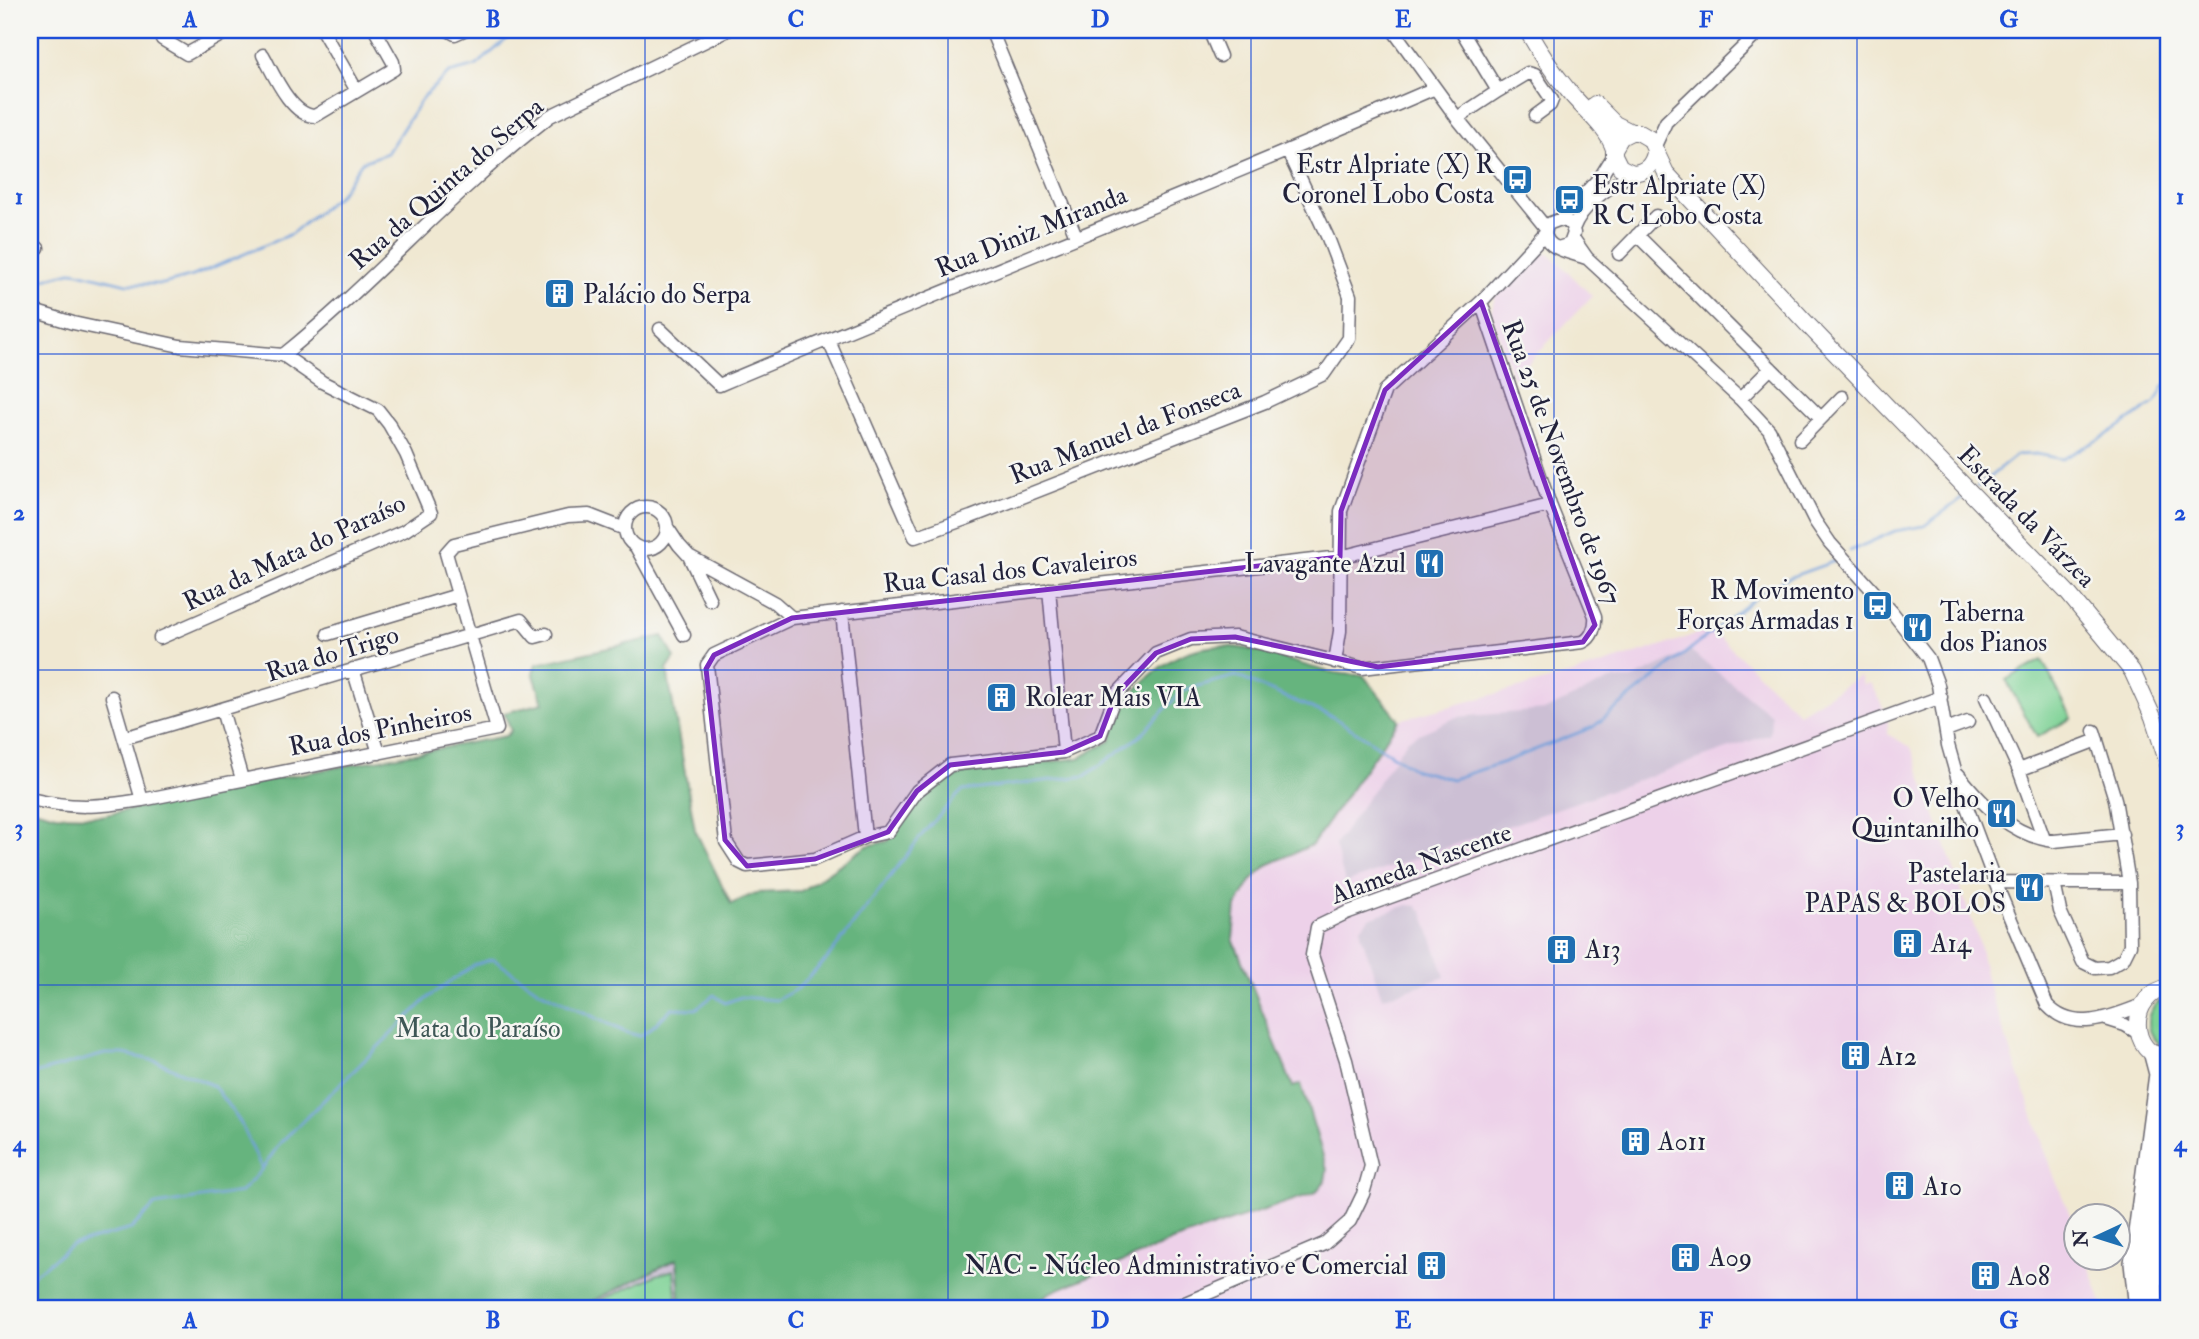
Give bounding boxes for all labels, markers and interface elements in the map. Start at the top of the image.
text: A [182,5,198,34]
text: B [485,5,501,34]
text: C [788,5,804,34]
text: D [1091,5,1109,34]
text: E [1395,5,1412,34]
text: F [1699,5,1714,34]
text: G [1999,5,2019,34]
street label: Rua da Quinta do Serpa [343,91,551,278]
place label: Estr Alpriate (X) R Coronel Lobo Costa [1282,149,1495,211]
bus stop icon: Estr Alpriate (X) R Coronel Lobo Costa [1500,162,1534,196]
place label: Estr Alpriate (X) R C Lobo Costa [1592,170,1766,232]
street label: Rua Diniz Miranda [931,179,1132,285]
text: 1 [15,182,23,211]
text: 1 [2176,182,2184,211]
bus stop icon: Estr Alpriate (X) R C Lobo Costa [1552,183,1586,217]
building icon: Palácio do Serpa [543,277,577,311]
place label: Palácio do Serpa [583,279,751,312]
street label: Rua 25 de Novembro de 1967 [1495,315,1628,609]
street label: Rua Manuel da Fonseca [1005,374,1246,492]
street label: Estrada da Várzea [1950,439,2102,595]
street label: Rua da Mata do Paraíso [178,487,411,619]
text: 2 [13,498,25,527]
text: 2 [2174,498,2186,527]
street label: Rua Casal dos Cavaleiros [881,542,1139,600]
restaurant icon: Lavagante Azul [1412,546,1446,580]
place label: Lavagante Azul [1244,548,1406,580]
place label: R Movimento Forças Armadas 1 [1676,575,1854,637]
bus stop icon: R Movimento Forças Armadas 1 [1860,588,1894,622]
place label: Taberna dos Pianos [1940,597,2047,659]
restaurant icon: Taberna dos Pianos [1900,610,1934,644]
street label: Rua do Trigo [262,619,403,689]
building icon: Rolear Mais VIA [985,680,1019,714]
place label: Rolear Mais VIA [1025,682,1202,714]
street label: Rua dos Pinheiros [286,697,474,763]
place label: O Velho Quintanilho [1851,783,1979,845]
restaurant icon: O Velho Quintanilho [1985,796,2019,830]
text: 3 [15,813,23,842]
text: 3 [2176,813,2184,842]
street label: Alameda Nascente [1326,816,1516,912]
place label: Pastelaria PAPAS & BOLOS [1805,858,2006,920]
restaurant icon: Pastelaria PAPAS & BOLOS [2012,871,2046,905]
building icon: A14 [1891,926,1925,960]
place label: A14 [1930,928,1972,960]
building icon: A13 [1545,932,1579,966]
place label: A13 [1584,934,1621,966]
park label: Mata do Paraíso [395,1013,561,1045]
building icon: A12 [1838,1039,1872,1073]
place label: A12 [1877,1041,1917,1073]
building icon: A011 [1618,1124,1652,1158]
place label: A011 [1657,1126,1706,1158]
text: 4 [12,1129,27,1158]
text: 4 [2173,1129,2188,1158]
building icon: A10 [1883,1169,1917,1203]
place label: A10 [1922,1171,1962,1203]
north arrow [2062,1202,2132,1272]
text: N [2068,1228,2094,1248]
building icon: A09 [1669,1240,1703,1274]
place label: A09 [1708,1242,1752,1274]
building icon: NAC - Núcleo Administrativo e Comercial [1414,1248,1448,1282]
place label: NAC - Núcleo Administrativo e Comercial [964,1250,1408,1282]
building icon: A08 [1968,1259,2002,1293]
place label: A08 [2007,1261,2050,1293]
text: A [182,1306,198,1335]
text: B [485,1306,501,1335]
text: C [788,1306,804,1335]
text: D [1091,1306,1109,1335]
text: E [1395,1306,1412,1335]
text: F [1699,1306,1714,1335]
text: G [1999,1306,2019,1335]

